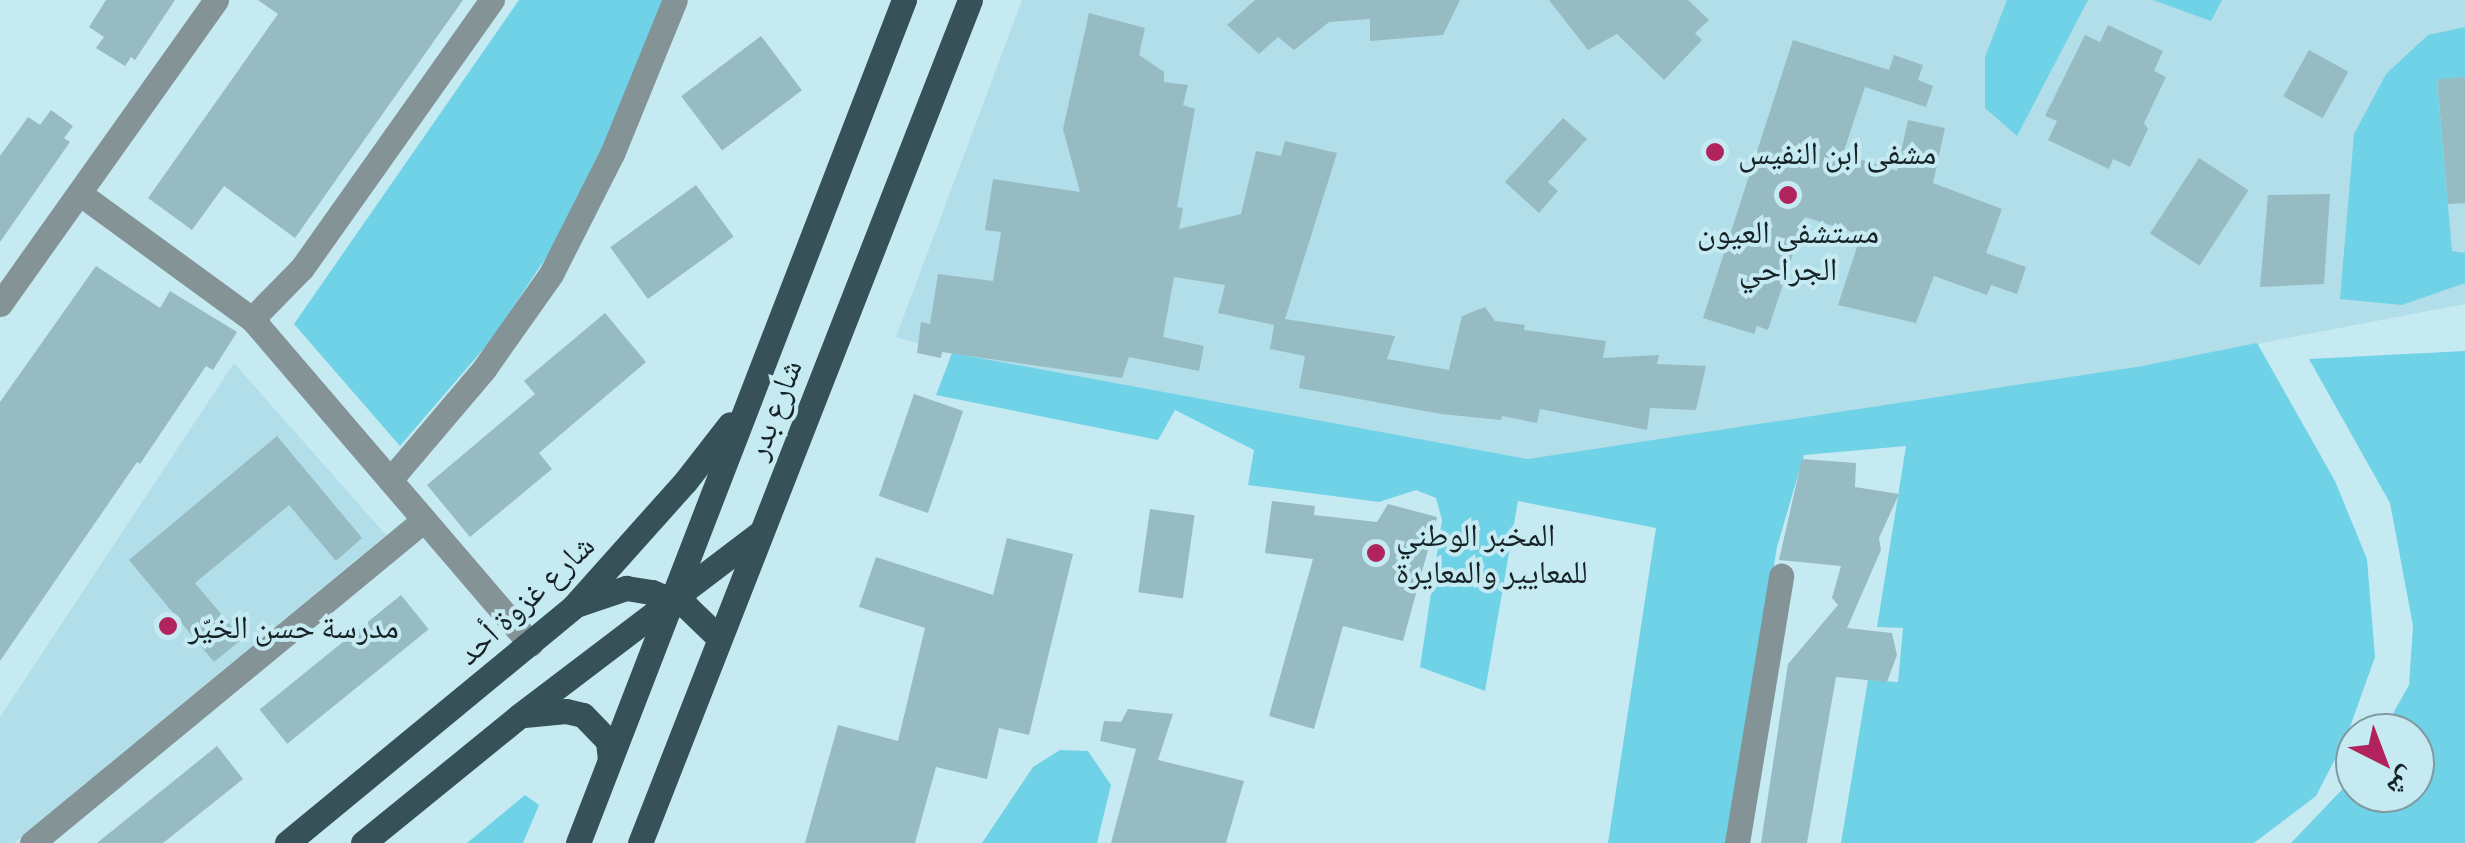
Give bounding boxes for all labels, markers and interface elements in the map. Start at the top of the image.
place label: مشفى ابن النفيس [1738,133,1936,171]
marker: مشفى ابن النفيس [1702,139,1728,165]
marker: مستشفى العيون الجراحي [1775,182,1801,208]
place label: مستشفى العيون الجراحي [1697,213,1879,288]
street label: شارع بدر [737,354,809,464]
place label: المخبر الوطني للمعايير والمعايرة [1396,516,1588,591]
street label: شارع غزوة أحد [448,526,602,672]
marker: المخبر الوطني للمعايير والمعايرة [1365,542,1387,564]
place label: مدرسة حسن الخيّر [188,607,399,645]
marker: مدرسة حسن الخيّر [157,615,179,637]
north arrow [2335,713,2435,813]
text: ش [2380,760,2427,808]

